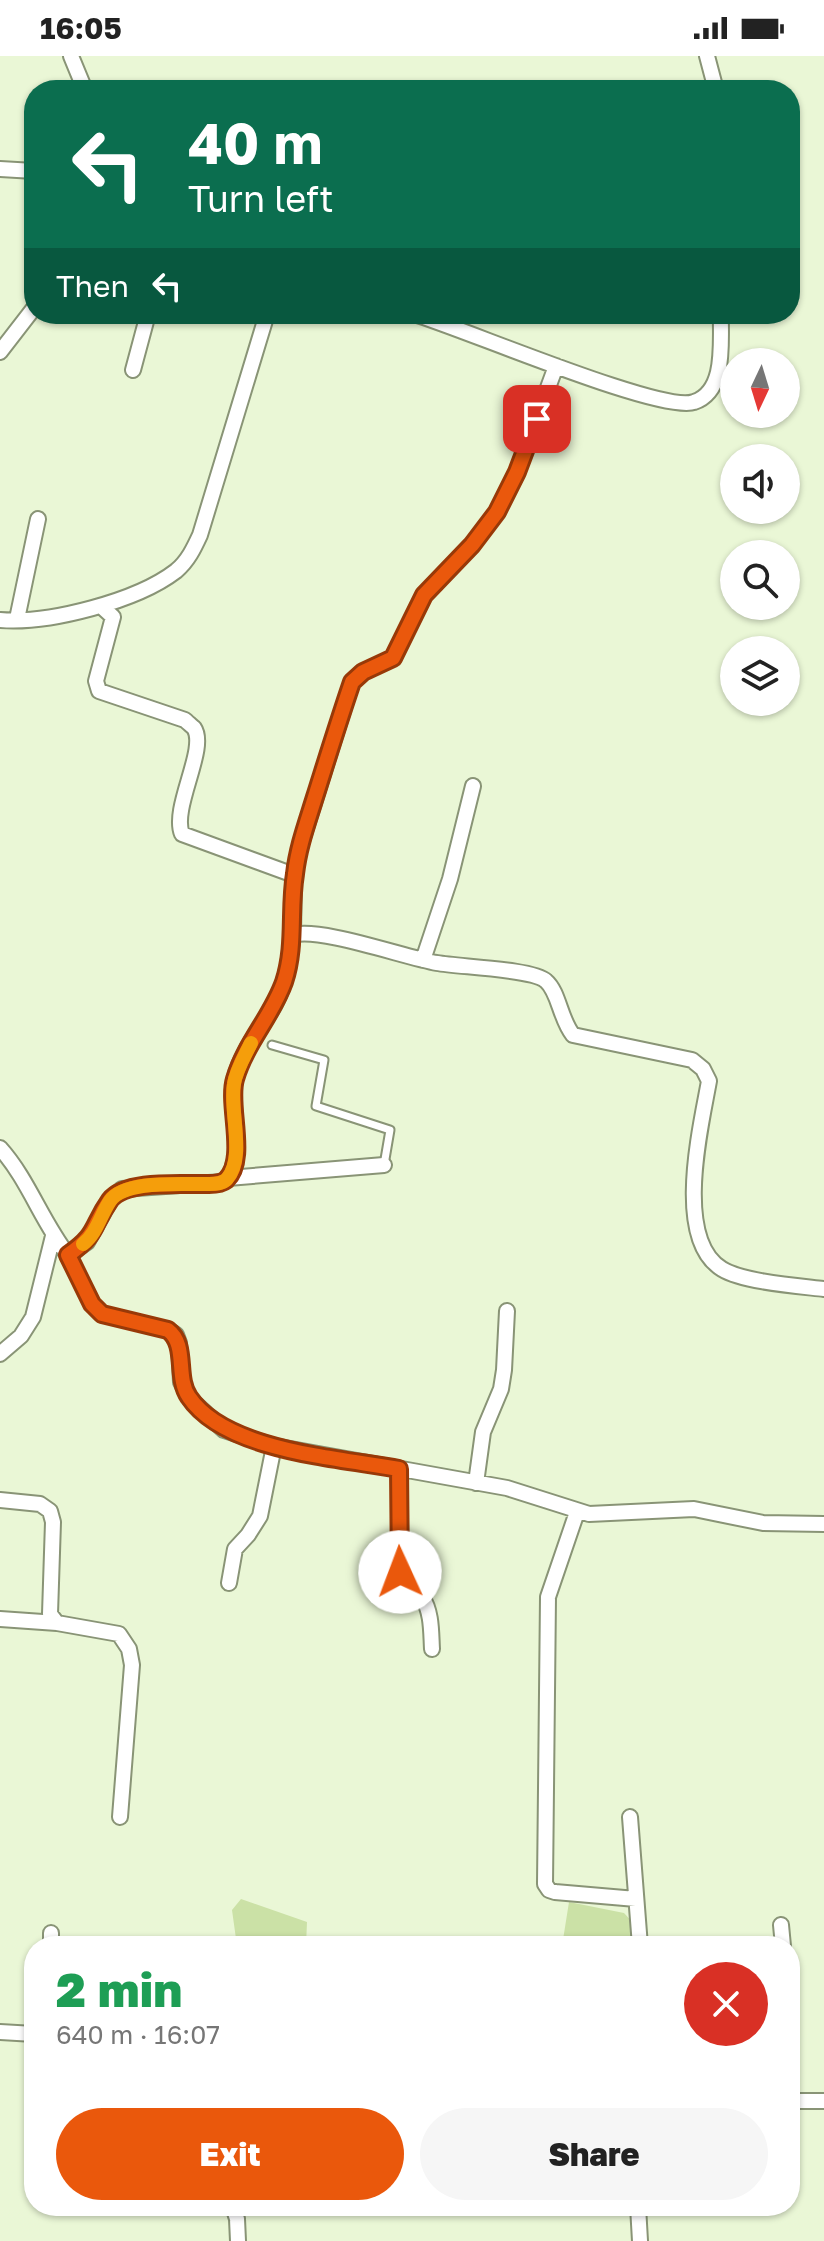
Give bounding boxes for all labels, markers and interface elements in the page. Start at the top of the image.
text: 16:05 [40,10,122,46]
text: 40 m [188,109,322,176]
icon: left [56,112,160,216]
text: Turn left [188,177,334,220]
icon: left [145,264,189,308]
text: Then [56,268,129,304]
north arrow [720,348,800,428]
map controls [720,348,800,716]
pin [503,385,571,453]
icon: arrive [515,397,559,441]
button: sound [720,444,800,524]
button: search [720,540,800,620]
button: layers [720,636,800,716]
position arrow [358,1530,442,1614]
text: 2 min [56,1960,182,2018]
button: close [684,1962,768,2046]
text: 640 m · 16:07 [56,2019,220,2050]
button: Exit [56,2108,404,2200]
button: Share [420,2108,768,2200]

